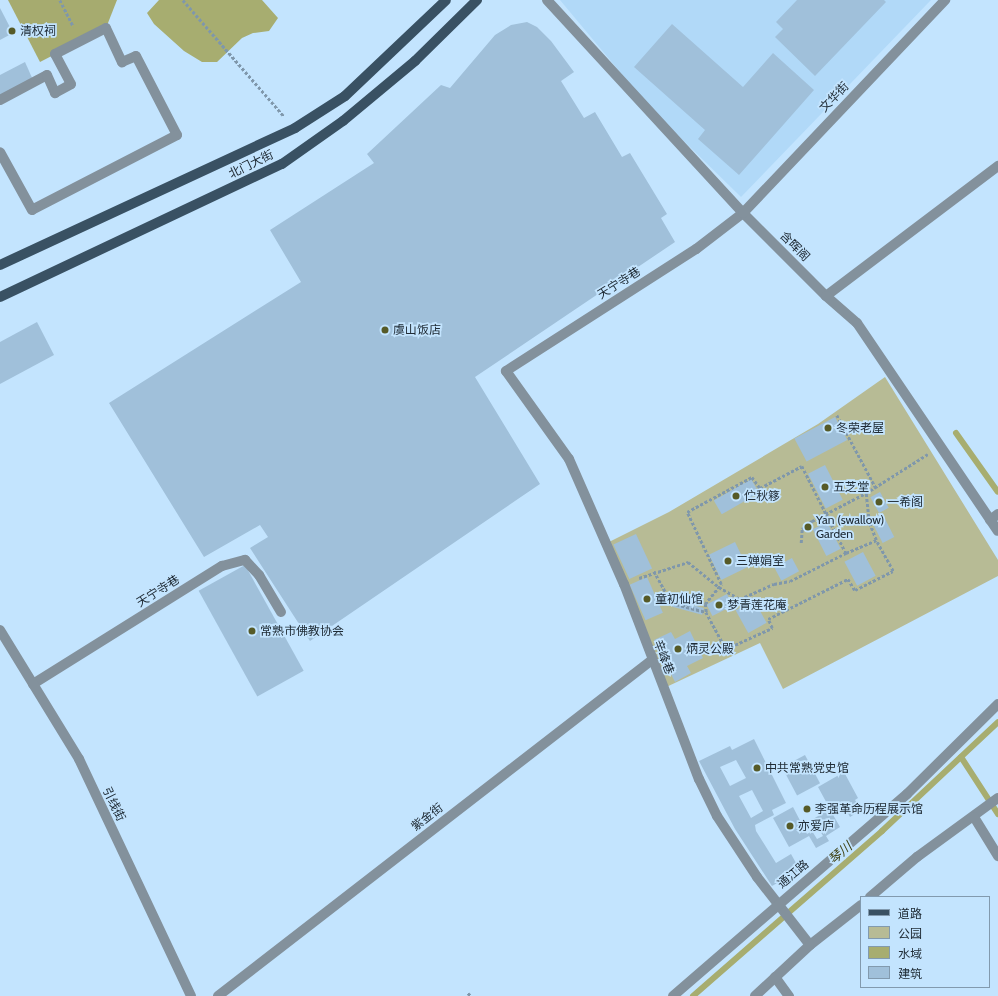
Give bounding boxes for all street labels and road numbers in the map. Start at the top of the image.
street label: 文华街 [816,79,852,115]
street label: 北门大街 [226,147,276,181]
street label: 含晖阁 [777,228,813,264]
street label: 天宁寺巷 [595,264,643,302]
street label: 天宁寺巷 [134,572,182,610]
street label: 辛峰巷 [651,638,677,676]
street label: 引线街 [100,785,128,823]
street label: 紫金街 [408,800,446,834]
street label: 通江路 [775,857,811,891]

